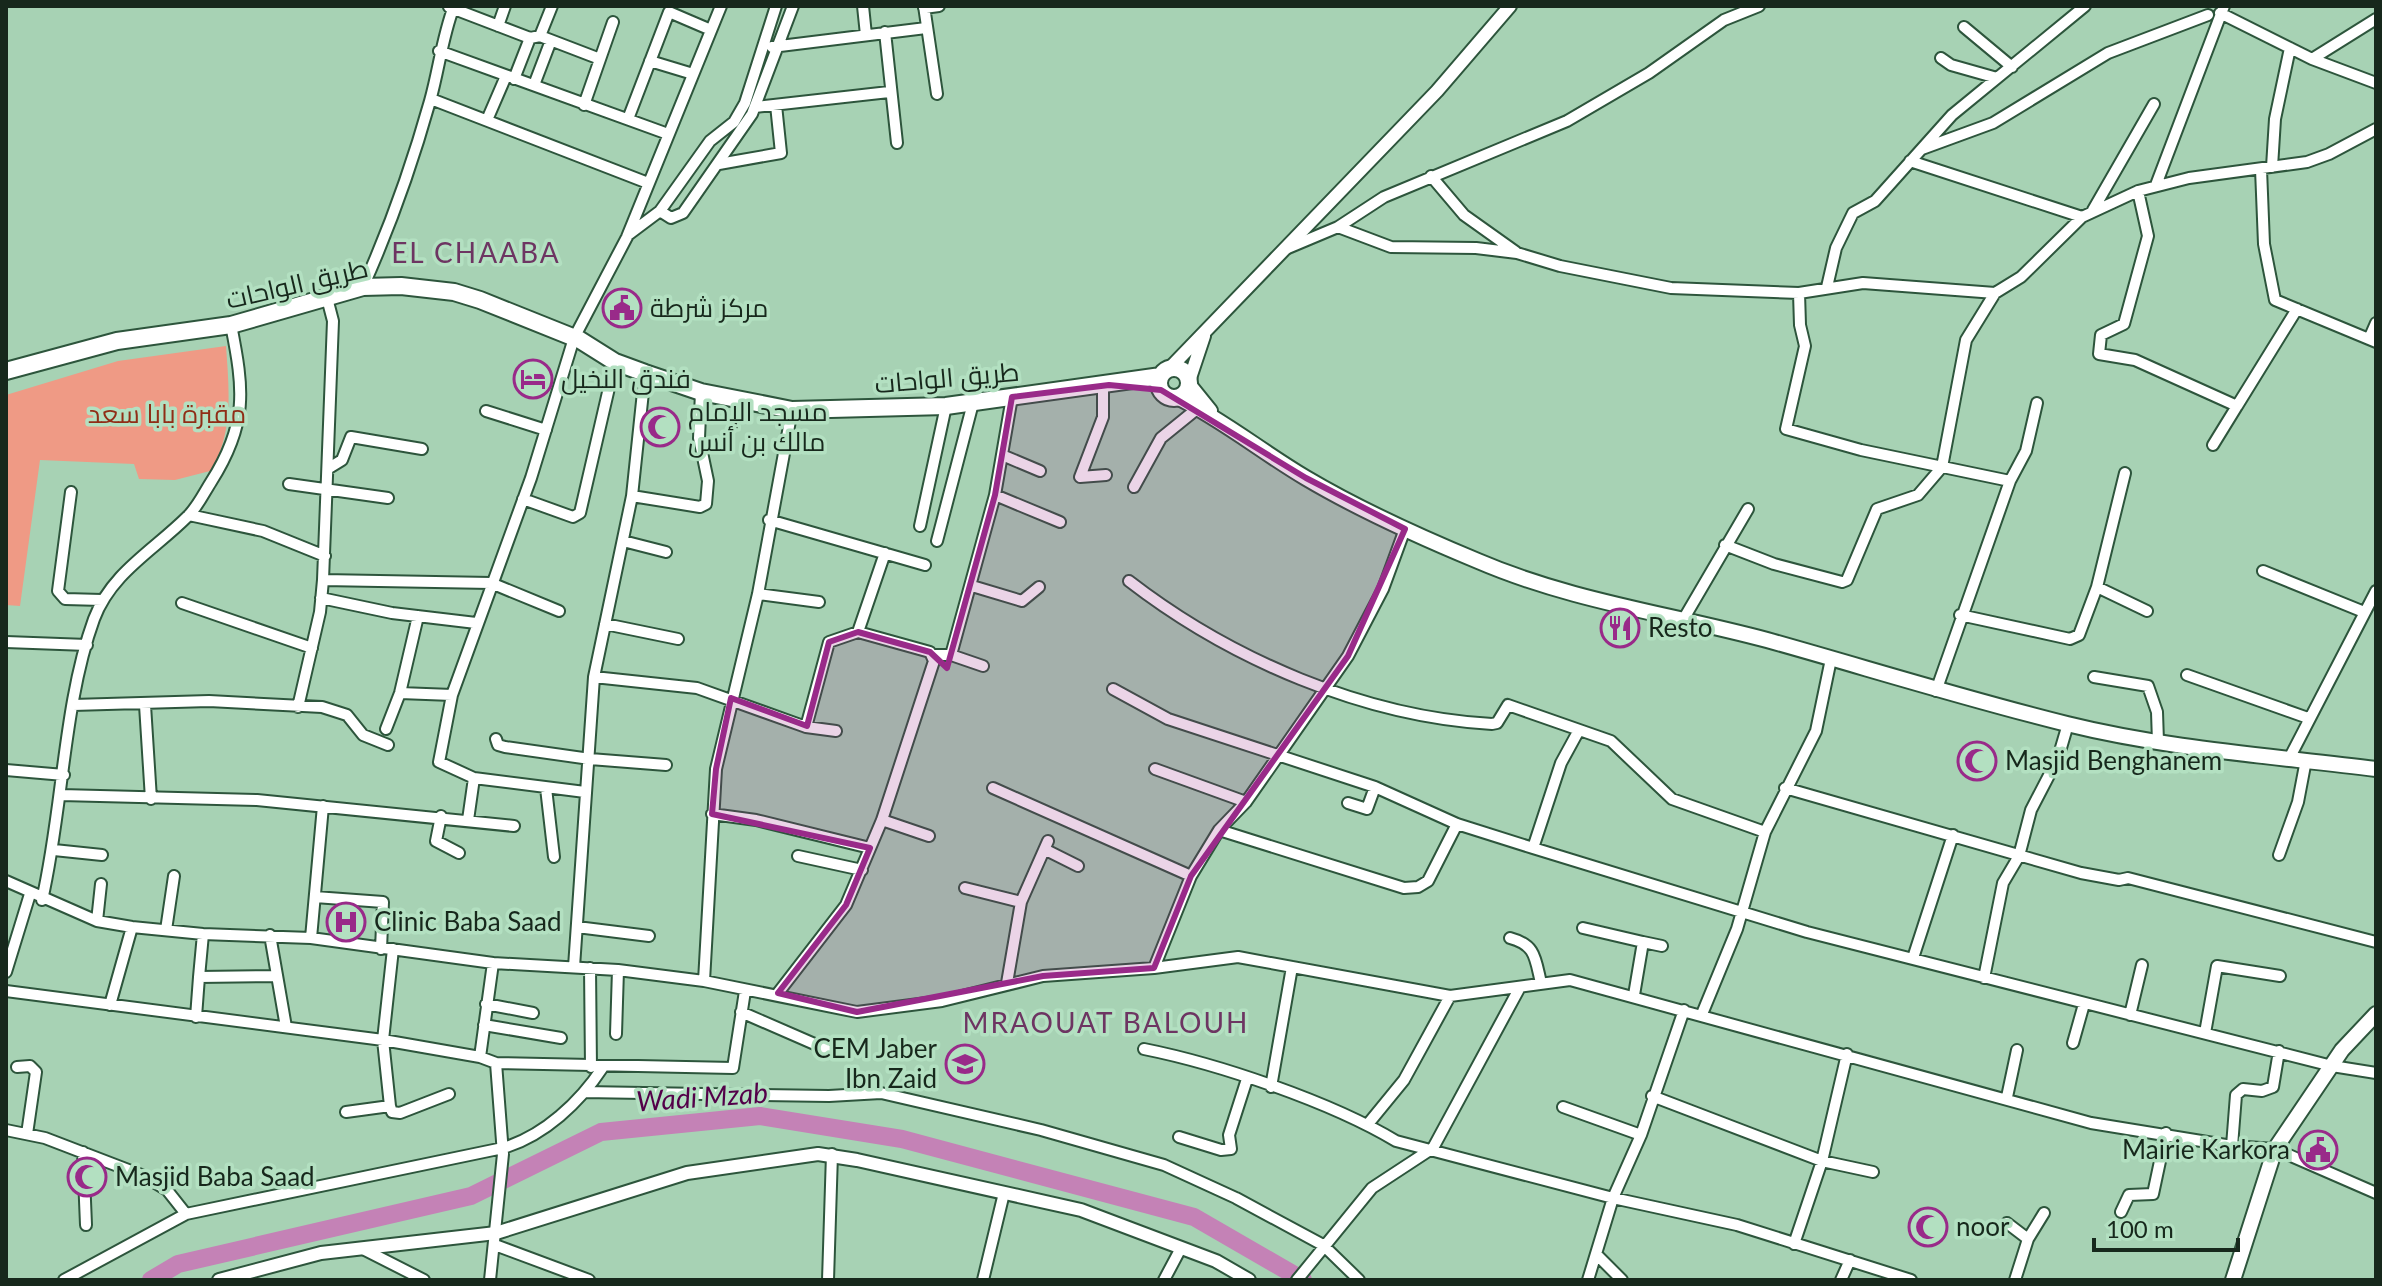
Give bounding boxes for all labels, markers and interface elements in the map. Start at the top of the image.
district label: EL CHAABA [391,235,561,269]
street label: طريق الواحات [223,251,371,316]
public building icon: مركز شرطة [601,287,643,329]
place label: مركز شرطة [650,291,768,323]
street label: طريق الواحات [873,355,1021,400]
hotel icon: فندق النخيل [512,358,554,400]
place label: فندق النخيل [561,362,691,395]
place label: مسجد الإمام مالك بن أنس [688,395,828,458]
park label: مقبرة بابا سعد [88,397,246,429]
mosque icon: مسجد الإمام مالك بن أنس [639,406,681,448]
restaurant icon: Resto [1599,607,1641,649]
place label: Resto [1648,611,1712,643]
mosque icon: Masjid Benghanem [1956,740,1998,782]
place label: Masjid Benghanem [2005,744,2222,776]
hospital icon: Clinic Baba Saad [325,901,367,943]
place label: Clinic Baba Saad [374,905,562,937]
district label: MRAOUAT BALOUH [963,1005,1249,1039]
place label: CEM Jaber Ibn Zaid [813,1032,938,1094]
school or university icon: CEM Jaber Ibn Zaid [944,1043,986,1085]
water label: Wadi Mzab [635,1074,769,1118]
public building icon: Mairie Karkora [2297,1129,2339,1171]
place label: Mairie Karkora [2122,1133,2290,1165]
mosque icon: Masjid Baba Saad [66,1156,108,1198]
place label: Masjid Baba Saad [115,1160,315,1192]
scale bar [2094,1202,2238,1252]
mosque icon: noor [1907,1206,1949,1248]
place label: noor [1956,1210,2010,1242]
text: 100 m [2106,1214,2174,1243]

